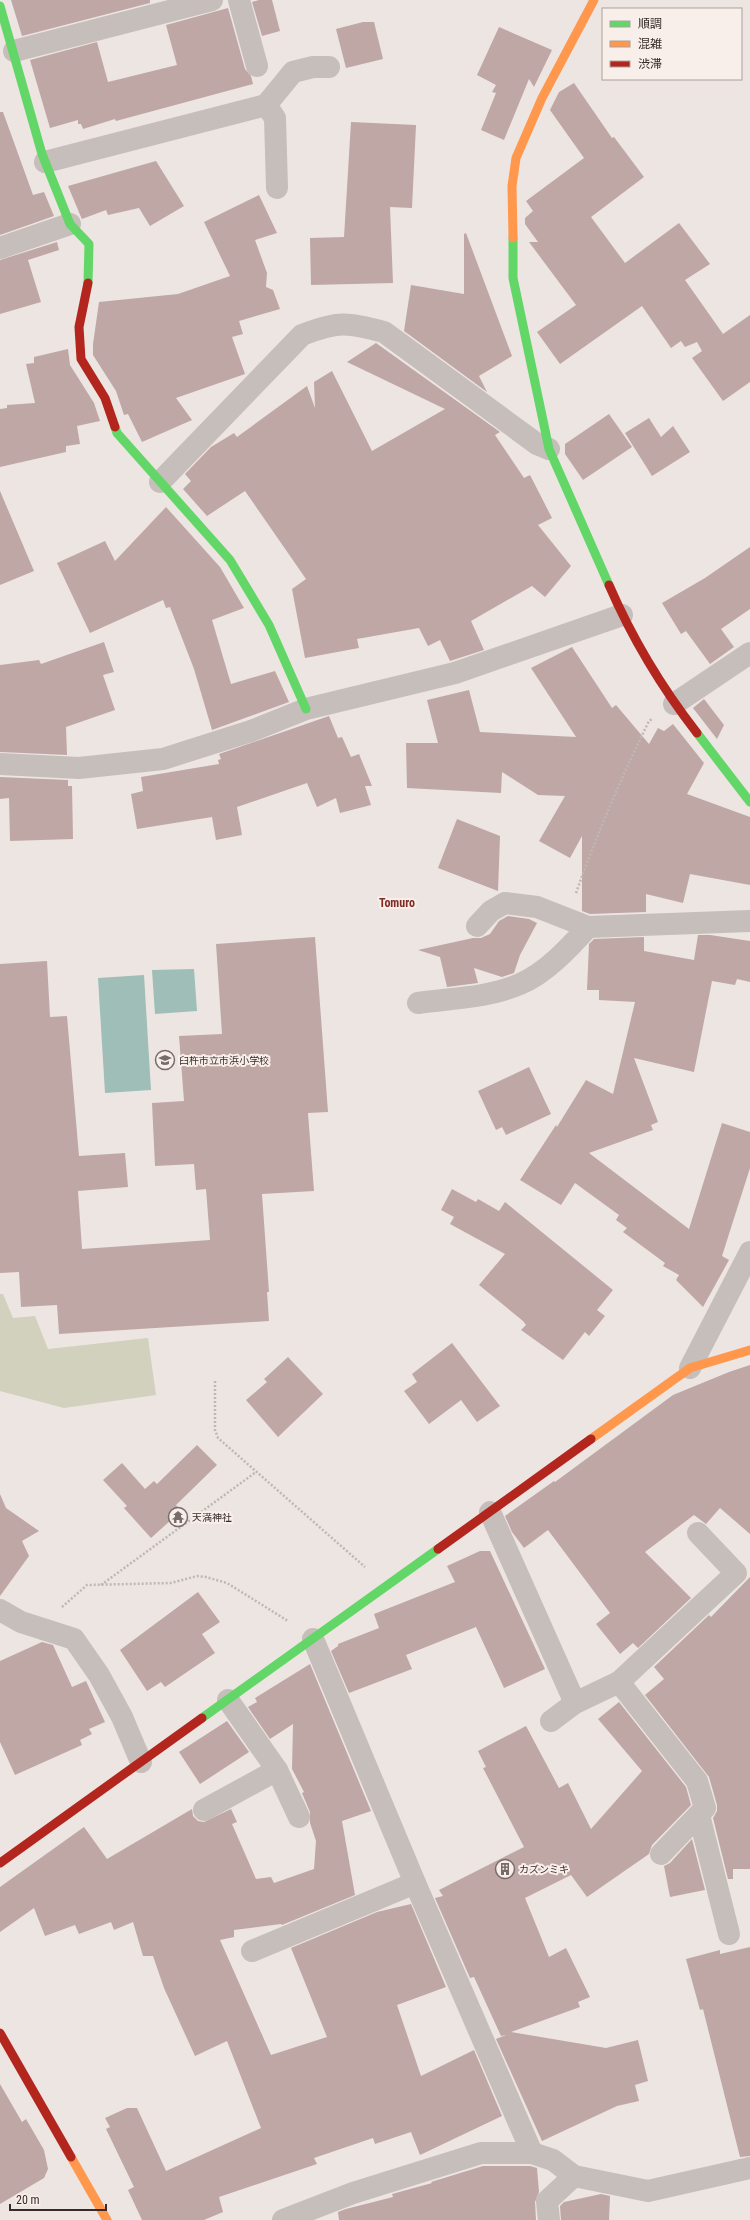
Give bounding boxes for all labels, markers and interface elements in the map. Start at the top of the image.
legend [602,8,742,80]
text: 順調 [638,17,662,31]
text: 混雑 [638,37,662,51]
text: 渋滞 [638,57,662,71]
district label: Tomuro [379,896,415,910]
school or university icon: 臼杵市立市浜小学校 [154,1049,176,1071]
place label: 臼杵市立市浜小学校 [179,1055,269,1066]
temple icon: 天満神社 [167,1506,189,1528]
place label: 天満神社 [192,1512,232,1523]
building icon: カズンミキ [494,1858,516,1880]
place label: カズンミキ [519,1864,569,1875]
scale bar [10,2186,106,2212]
text: 20 m [16,2193,40,2207]

